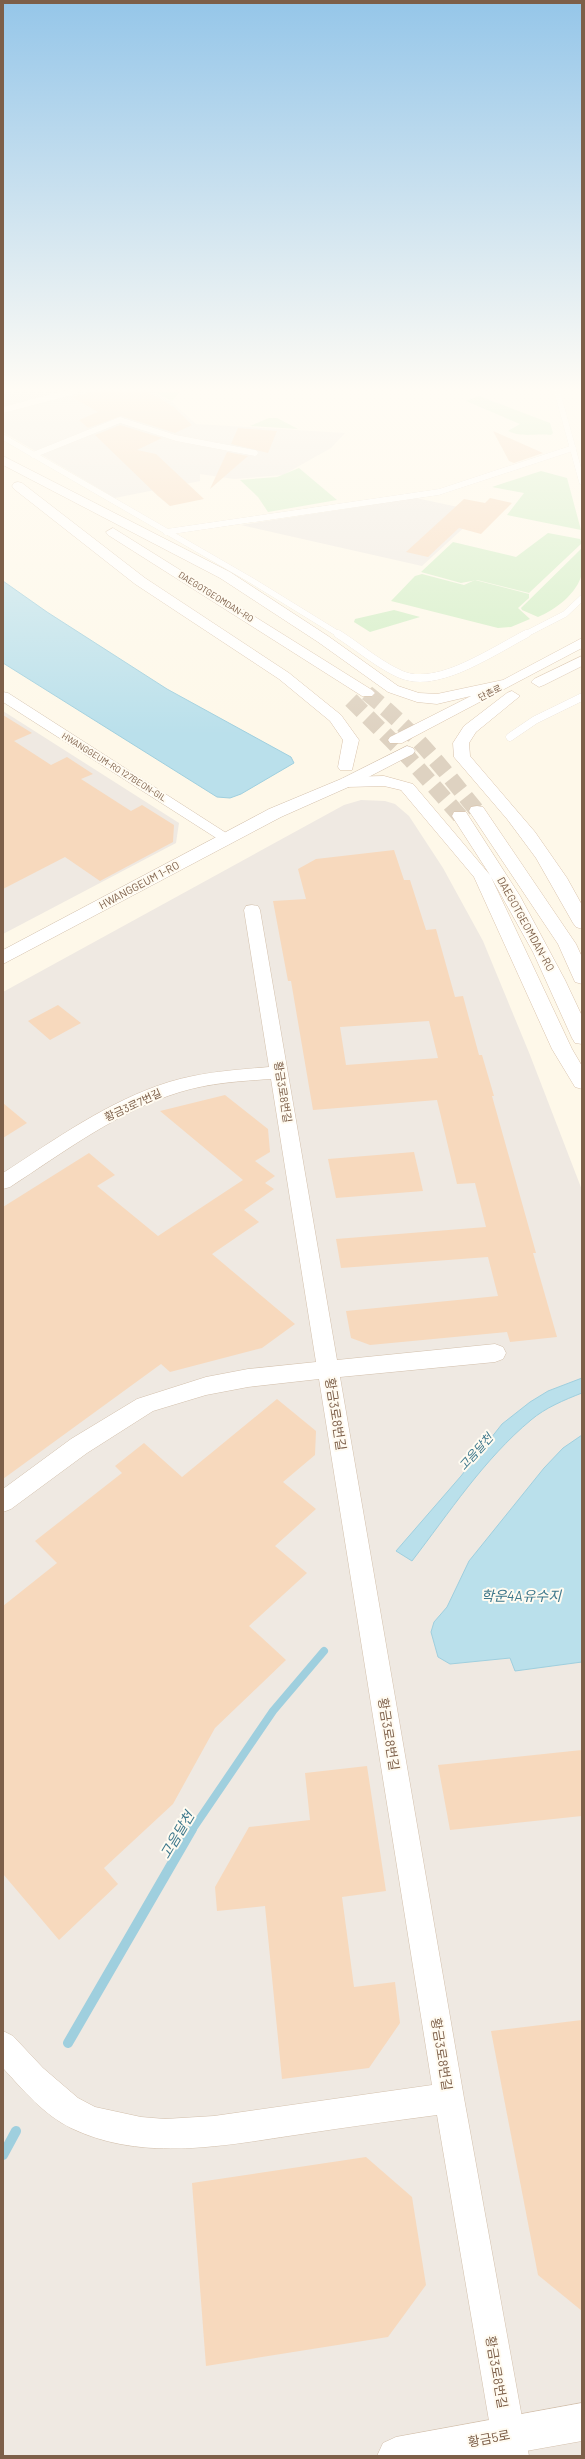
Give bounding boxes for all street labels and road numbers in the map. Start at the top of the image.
street label: DAEGOTGEOMDAN-RO [177,569,256,624]
street label: 단촌로 [476,682,503,703]
street label: HWANGGEUM-RO 127BEON-GIL [60,730,169,803]
street label: HWANGGEUM 1-RO [96,858,181,911]
street label: DAEGOTGEOMDAN-RO [495,874,558,973]
street label: 황금3로8번길 [272,1060,295,1124]
street label: 황금3로7번길 [102,1086,163,1123]
street label: 황금3로8번길 [322,1377,350,1451]
street label: 황금3로8번길 [375,1697,403,1771]
street label: 황금3로8번길 [428,2017,456,2091]
street label: 황금3로8번길 [483,2335,511,2409]
street label: 황금5로 [467,2426,511,2450]

